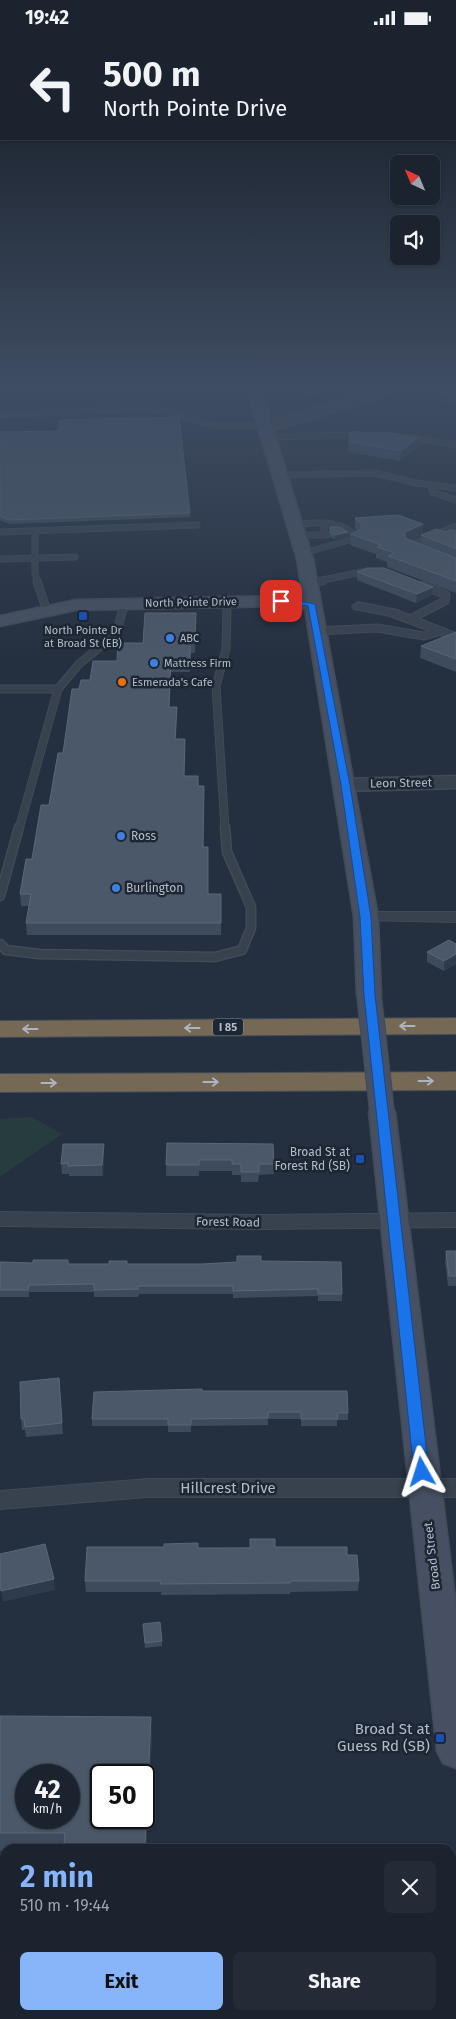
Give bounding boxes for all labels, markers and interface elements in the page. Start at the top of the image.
text: 19:42 [25,6,69,29]
text: 500 m [103,53,201,95]
icon: left [20,55,85,120]
text: North Pointe Drive [103,95,287,122]
north arrow [390,155,440,205]
map controls [390,155,440,265]
button: sound [390,215,440,265]
pin [260,580,302,622]
icon: arrive [267,587,295,615]
street label: North Pointe Drive [145,595,237,610]
marker: North Pointe Dr at Broad St (EB) [77,610,89,622]
place label: North Pointe Dr at Broad St (EB) [44,624,123,650]
marker: ABC [164,632,176,644]
place label: ABC [180,632,199,645]
marker: Mattress Firm [148,657,160,669]
place label: Mattress Firm [164,657,231,670]
marker: Esmerada's Cafe [116,676,128,688]
place label: Esmerada's Cafe [132,676,213,689]
street label: Leon Street [370,775,433,791]
place label: Ross [131,829,157,843]
marker: Ross [115,830,127,842]
place label: Burlington [126,881,183,895]
marker: Burlington [110,882,122,894]
road number: I 85 [213,1019,243,1035]
one-way arrow [400,1021,416,1031]
one-way arrow [185,1023,201,1033]
one-way arrow [22,1024,38,1034]
one-way arrow [418,1076,434,1086]
one-way arrow [202,1077,219,1087]
one-way arrow [40,1078,56,1088]
place label: Broad St at Forest Rd (SB) [275,1145,351,1173]
marker: Broad St at Forest Rd (SB) [354,1153,366,1165]
street label: Forest Road [196,1214,260,1230]
position arrow [395,1445,447,1497]
street label: Hillcrest Drive [180,1479,276,1497]
street label: Broad Street [421,1521,443,1591]
place label: Broad St at Guess Rd (SB) [337,1720,431,1755]
marker: Broad St at Guess Rd (SB) [434,1732,446,1744]
speed limit sign: 50 [90,1764,155,1829]
text: 42 [34,1775,61,1805]
text: km/h [33,1802,62,1816]
text: 2 min [20,1859,94,1895]
button: close [384,1861,436,1913]
text: 510 m · 19:44 [20,1896,109,1915]
button: Exit [20,1952,223,2010]
button: Share [233,1952,436,2010]

